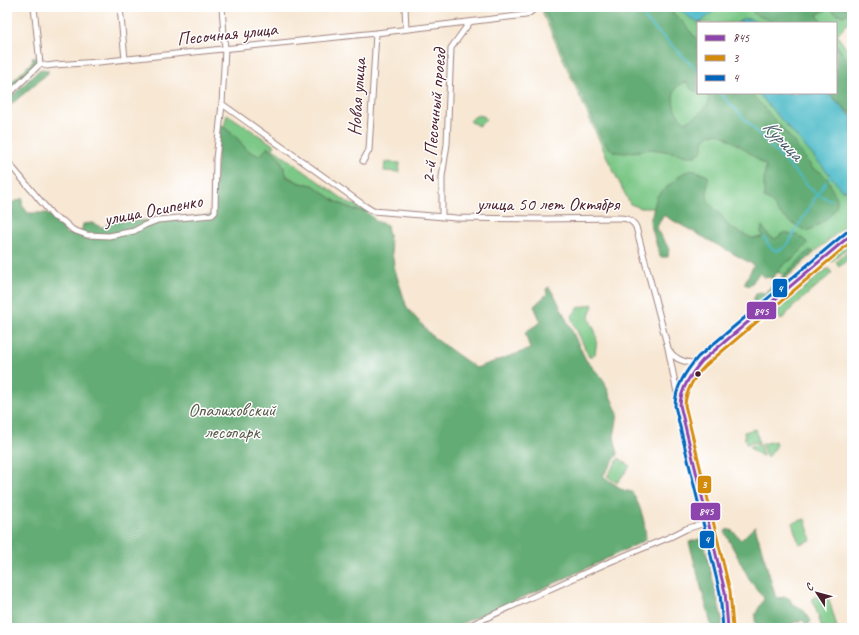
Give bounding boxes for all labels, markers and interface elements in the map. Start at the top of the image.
street label: Песочная улица [176,17,280,51]
legend [697,22,837,94]
text: 845 [733,30,750,46]
street label: 2-й Песочный проезд [416,45,452,184]
text: 3 [733,50,740,66]
street label: Новая улица [342,55,372,137]
text: 4 [733,70,740,86]
water label: Курица [757,114,810,168]
street label: улица Осипенко [101,188,205,231]
street label: улица 50 лет Октября [476,192,621,216]
line badge: 4 [772,278,788,298]
text: 4 [778,281,785,295]
line badge: 845 [746,301,777,320]
text: 845 [754,304,770,318]
unlabelled marker [693,369,703,379]
park label: Опалиховский лесопарк [188,398,277,444]
line badge: 3 [697,475,712,494]
text: 3 [702,477,708,491]
line badge: 845 [690,502,721,521]
text: 845 [699,504,715,518]
line badge: 4 [699,530,715,549]
text: 4 [705,532,712,546]
north arrow [797,573,837,613]
text: С [802,580,817,593]

